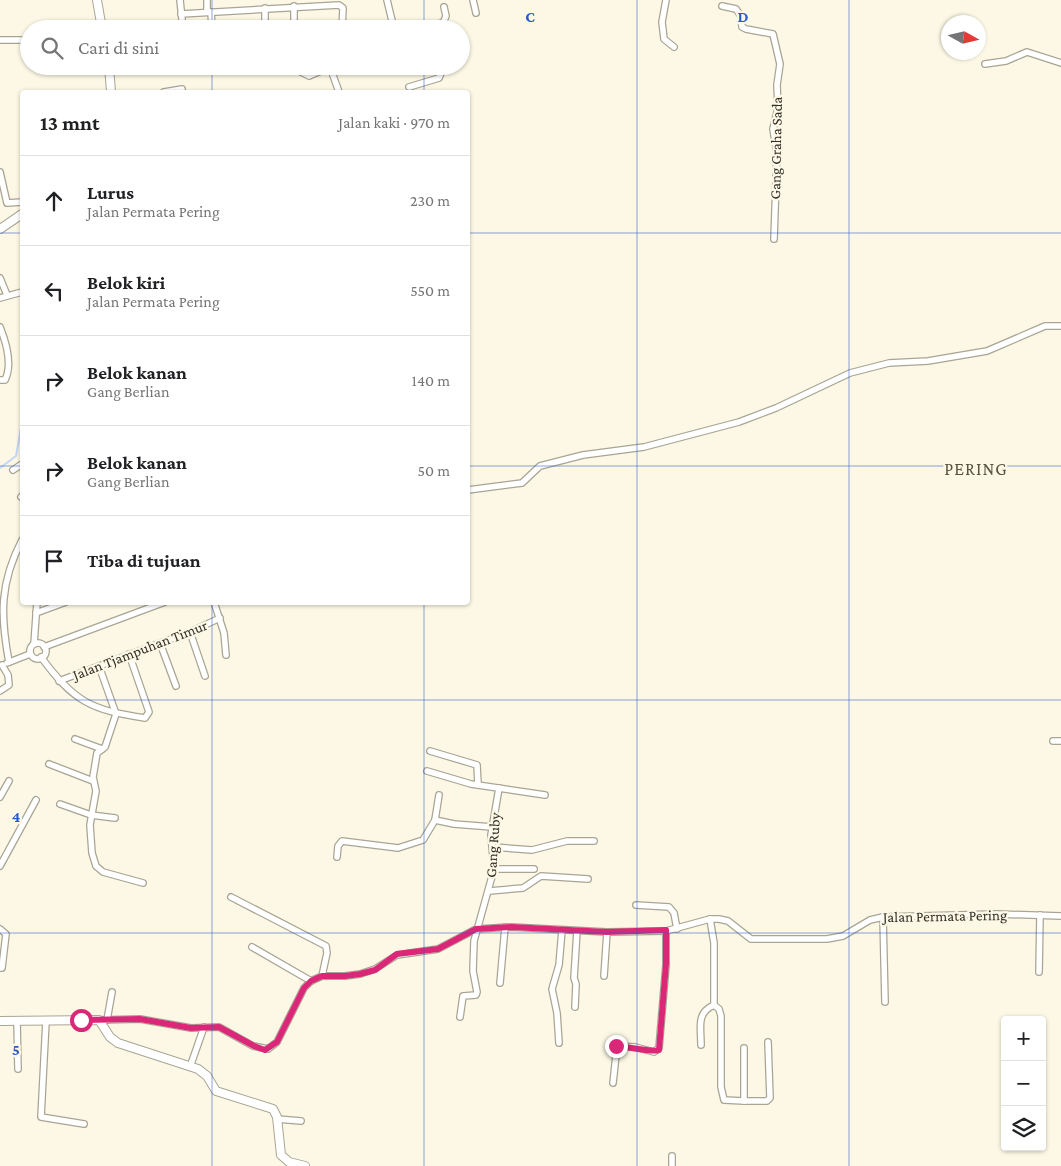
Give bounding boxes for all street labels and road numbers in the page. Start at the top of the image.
street label: Gang Graha Sada [767,96,786,199]
street label: Jalan Tjampuhan Timur [68,617,211,685]
street label: Gang Ruby [483,812,504,878]
street label: Jalan Permata Pering [881,907,1007,926]

